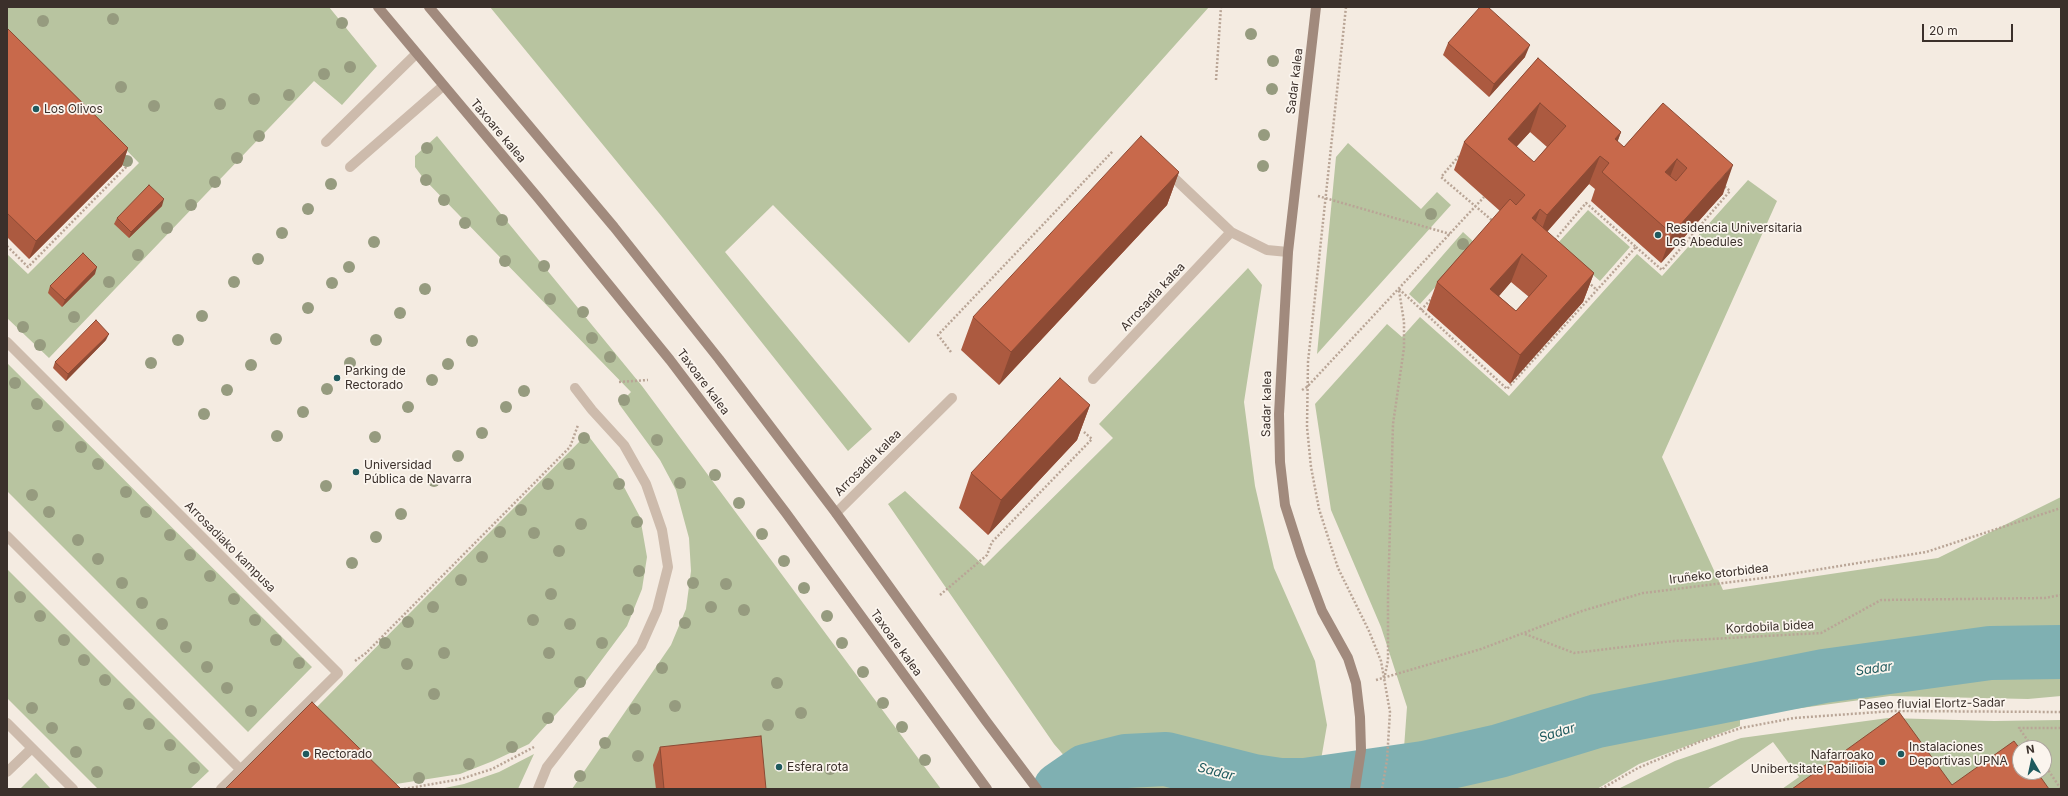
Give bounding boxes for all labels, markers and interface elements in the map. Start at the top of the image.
scale bar [1924,16,2015,42]
text: 20 m [1929,23,1958,38]
street label: Sadar kalea [1284,47,1306,115]
street label: Taxoare kalea [467,96,529,166]
place label: Los Olivos [44,102,103,116]
marker: Los Olivos [31,104,41,114]
place label: Residencia Universitaria Los Abedules [1666,221,1802,249]
marker: Residencia Universitaria Los Abedules [1653,230,1663,240]
street label: Arrosadia kalea [1118,260,1188,334]
street label: Taxoare kalea [674,346,732,418]
place label: Parking de Rectorado [345,364,406,392]
street label: Sadar kalea [1259,371,1275,437]
marker: Parking de Rectorado [332,373,342,383]
street label: Arrosadia kalea [832,427,904,499]
place label: Universidad Pública de Navarra [364,458,472,486]
marker: Universidad Pública de Navarra [351,467,361,477]
street label: Arrosadiako kampusa [181,498,279,596]
street label: Iruñeko etorbidea [1669,561,1769,587]
street label: Taxoare kalea [867,607,925,679]
street label: Kordobila bidea [1725,617,1815,637]
water label: Sadar [1855,659,1893,679]
street label: Paseo fluvial Elortz-Sadar [1859,696,2005,712]
water label: Sadar [1537,720,1577,746]
place label: Instalaciones Deportivas UPNA [1909,740,2008,768]
north arrow [2012,740,2052,780]
text: N [2025,742,2036,757]
place label: Rectorado [314,747,372,761]
place label: Nafarroako Unibertsitate Pabilioia [1751,748,1874,776]
marker: Rectorado [301,749,311,759]
marker: Instalaciones Deportivas UPNA [1896,749,1906,759]
marker: Nafarroako Unibertsitate Pabilioia [1877,757,1887,767]
place label: Esfera rota [787,760,848,774]
water label: Sadar [1196,760,1236,784]
marker: Esfera rota [774,762,784,772]

